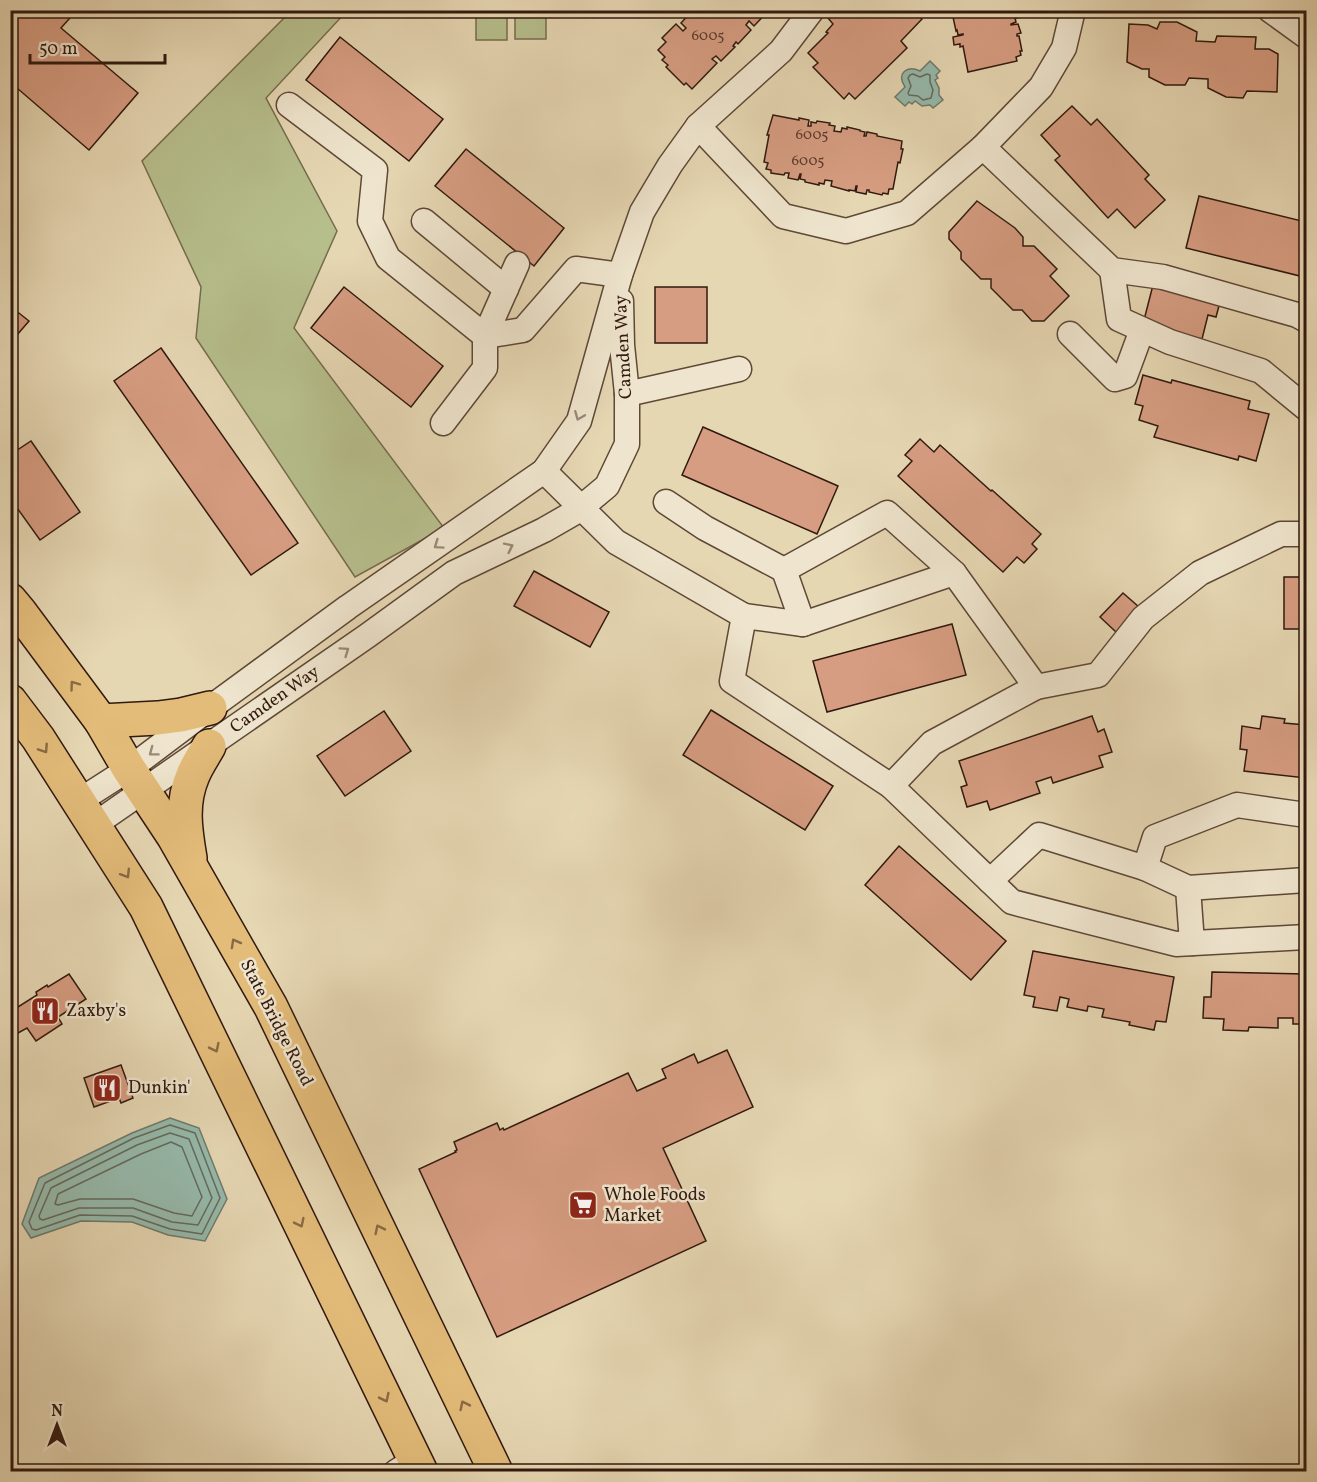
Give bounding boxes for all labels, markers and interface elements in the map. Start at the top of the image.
house number: 6005 [692,26,725,47]
scale bar [30,27,165,65]
text: 50 m [39,37,78,62]
house number: 6005 [796,125,829,146]
house number: 6005 [792,151,825,172]
street label: Camden Way [609,294,639,400]
one-way arrow [574,410,586,421]
one-way arrow [433,538,444,549]
one-way arrow [502,543,513,554]
one-way arrow [338,647,349,658]
street label: Camden Way [225,660,325,740]
one-way arrow [70,681,81,692]
one-way arrow [37,743,49,753]
one-way arrow [149,744,160,755]
one-way arrow [118,868,130,878]
one-way arrow [230,939,242,949]
street label: State Bridge Road [233,955,319,1091]
restaurant icon: Zaxby's [29,995,61,1027]
place label: Zaxby's [66,999,126,1024]
one-way arrow [207,1041,219,1052]
restaurant icon: Dunkin' [91,1072,123,1104]
place label: Dunkin' [128,1076,191,1101]
place label: Whole Foods Market [604,1183,706,1229]
supermarket icon: Whole Foods Market [567,1189,599,1221]
one-way arrow [293,1217,304,1227]
one-way arrow [375,1225,387,1236]
one-way arrow [378,1392,390,1403]
north arrow [27,1395,87,1455]
one-way arrow [460,1400,472,1411]
text: N [51,1401,63,1423]

